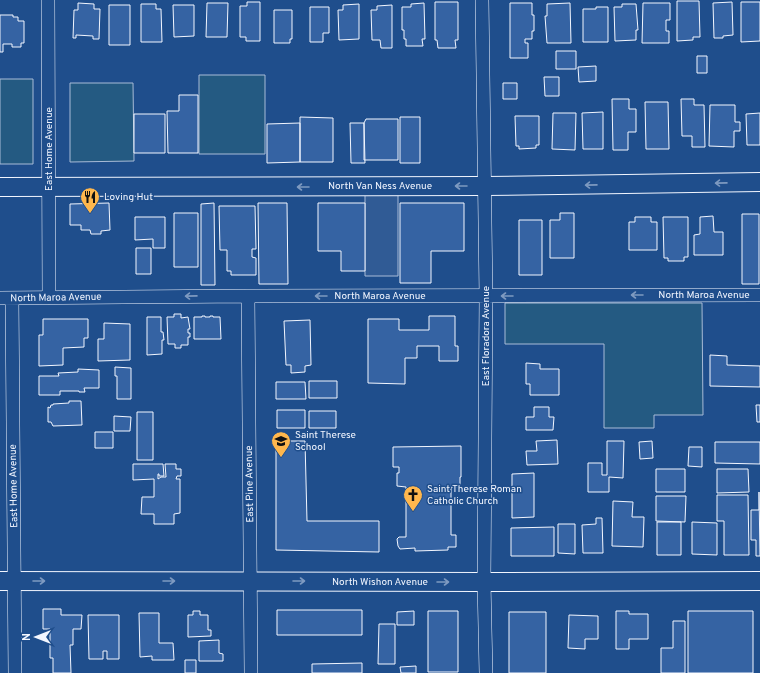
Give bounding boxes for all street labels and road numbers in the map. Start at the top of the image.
street label: East Home Avenue [43,107,56,191]
street label: North Van Ness Avenue [328,180,432,193]
street label: East Floradora Avenue [480,286,493,386]
street label: North Maroa Avenue [658,289,750,302]
street label: North Maroa Avenue [334,290,426,303]
street label: North Maroa Avenue [10,291,102,305]
street label: East Home Avenue [7,444,21,528]
street label: East Pine Avenue [243,445,257,523]
street label: North Wishon Avenue [332,576,428,589]

